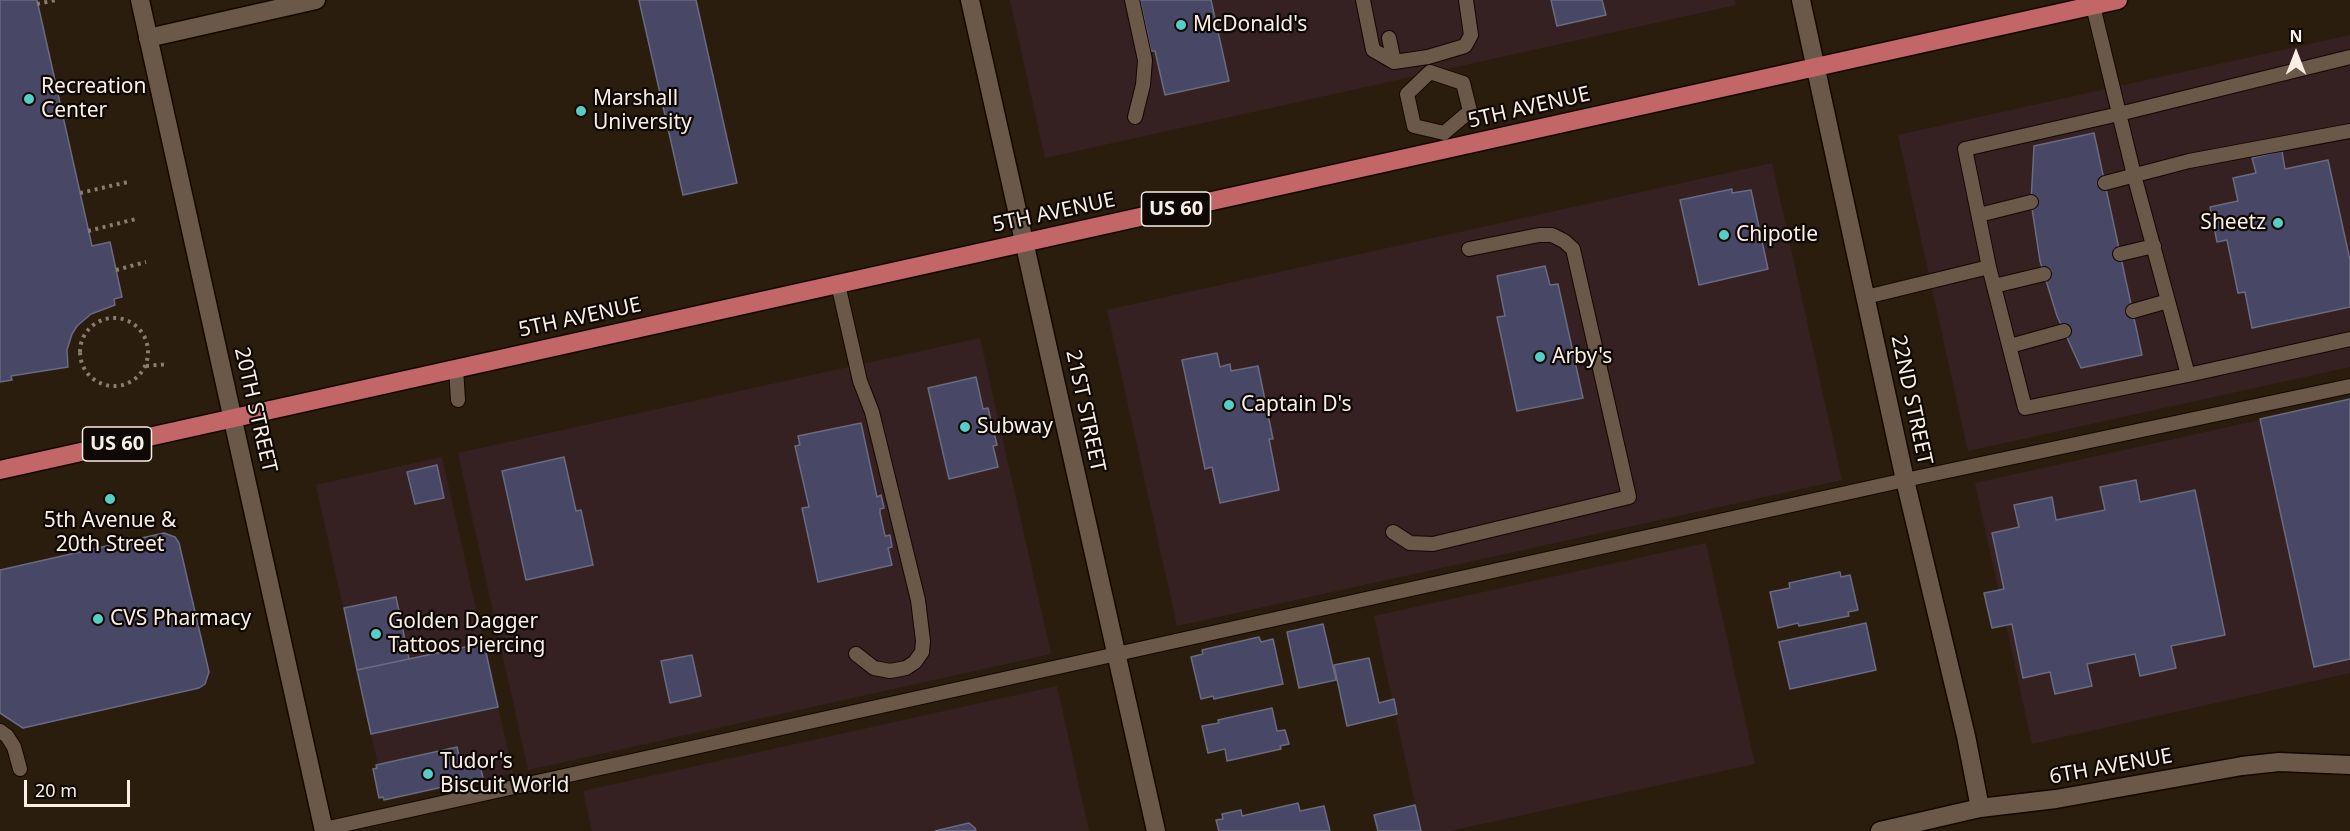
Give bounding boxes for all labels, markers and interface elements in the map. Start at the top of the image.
place label: McDonald's [1193,12,1307,38]
marker: McDonald's [1174,18,1188,32]
north arrow [2266,24,2326,84]
text: N [2289,25,2303,47]
place label: Recreation Center [41,74,147,124]
street label: 5TH AVENUE [1465,82,1593,134]
place label: Marshall University [593,86,692,136]
marker: Recreation Center [22,92,36,106]
marker: Marshall University [574,104,588,118]
street label: 5TH AVENUE [990,188,1118,238]
road number: US 60 [1142,192,1210,226]
place label: Sheetz [2200,210,2266,236]
marker: Sheetz [2271,216,2285,230]
place label: Chipotle [1736,222,1818,248]
marker: Chipotle [1717,228,1731,242]
street label: 5TH AVENUE [516,293,644,343]
street label: 22ND STREET [1885,333,1937,467]
place label: Arby's [1552,344,1612,370]
street label: 20TH STREET [228,345,282,475]
street label: 21ST STREET [1060,348,1110,474]
marker: Arby's [1533,350,1547,364]
place label: Captain D's [1241,392,1352,418]
marker: Captain D's [1222,398,1236,412]
place label: Subway [977,414,1053,440]
marker: Subway [958,420,972,434]
road number: US 60 [82,427,152,461]
marker: 5th Avenue & 20th Street [103,492,117,506]
place label: 5th Avenue & 20th Street [44,508,176,558]
place label: CVS Pharmacy [110,606,251,632]
place label: Golden Dagger Tattoos Piercing [388,609,545,659]
marker: CVS Pharmacy [91,612,105,626]
marker: Golden Dagger Tattoos Piercing [369,627,383,641]
street label: 6TH AVENUE [2047,744,2175,790]
place label: Tudor's Biscuit World [440,749,569,799]
marker: Tudor's Biscuit World [421,767,435,781]
scale bar [27,768,134,806]
text: 20 m [35,778,77,802]

